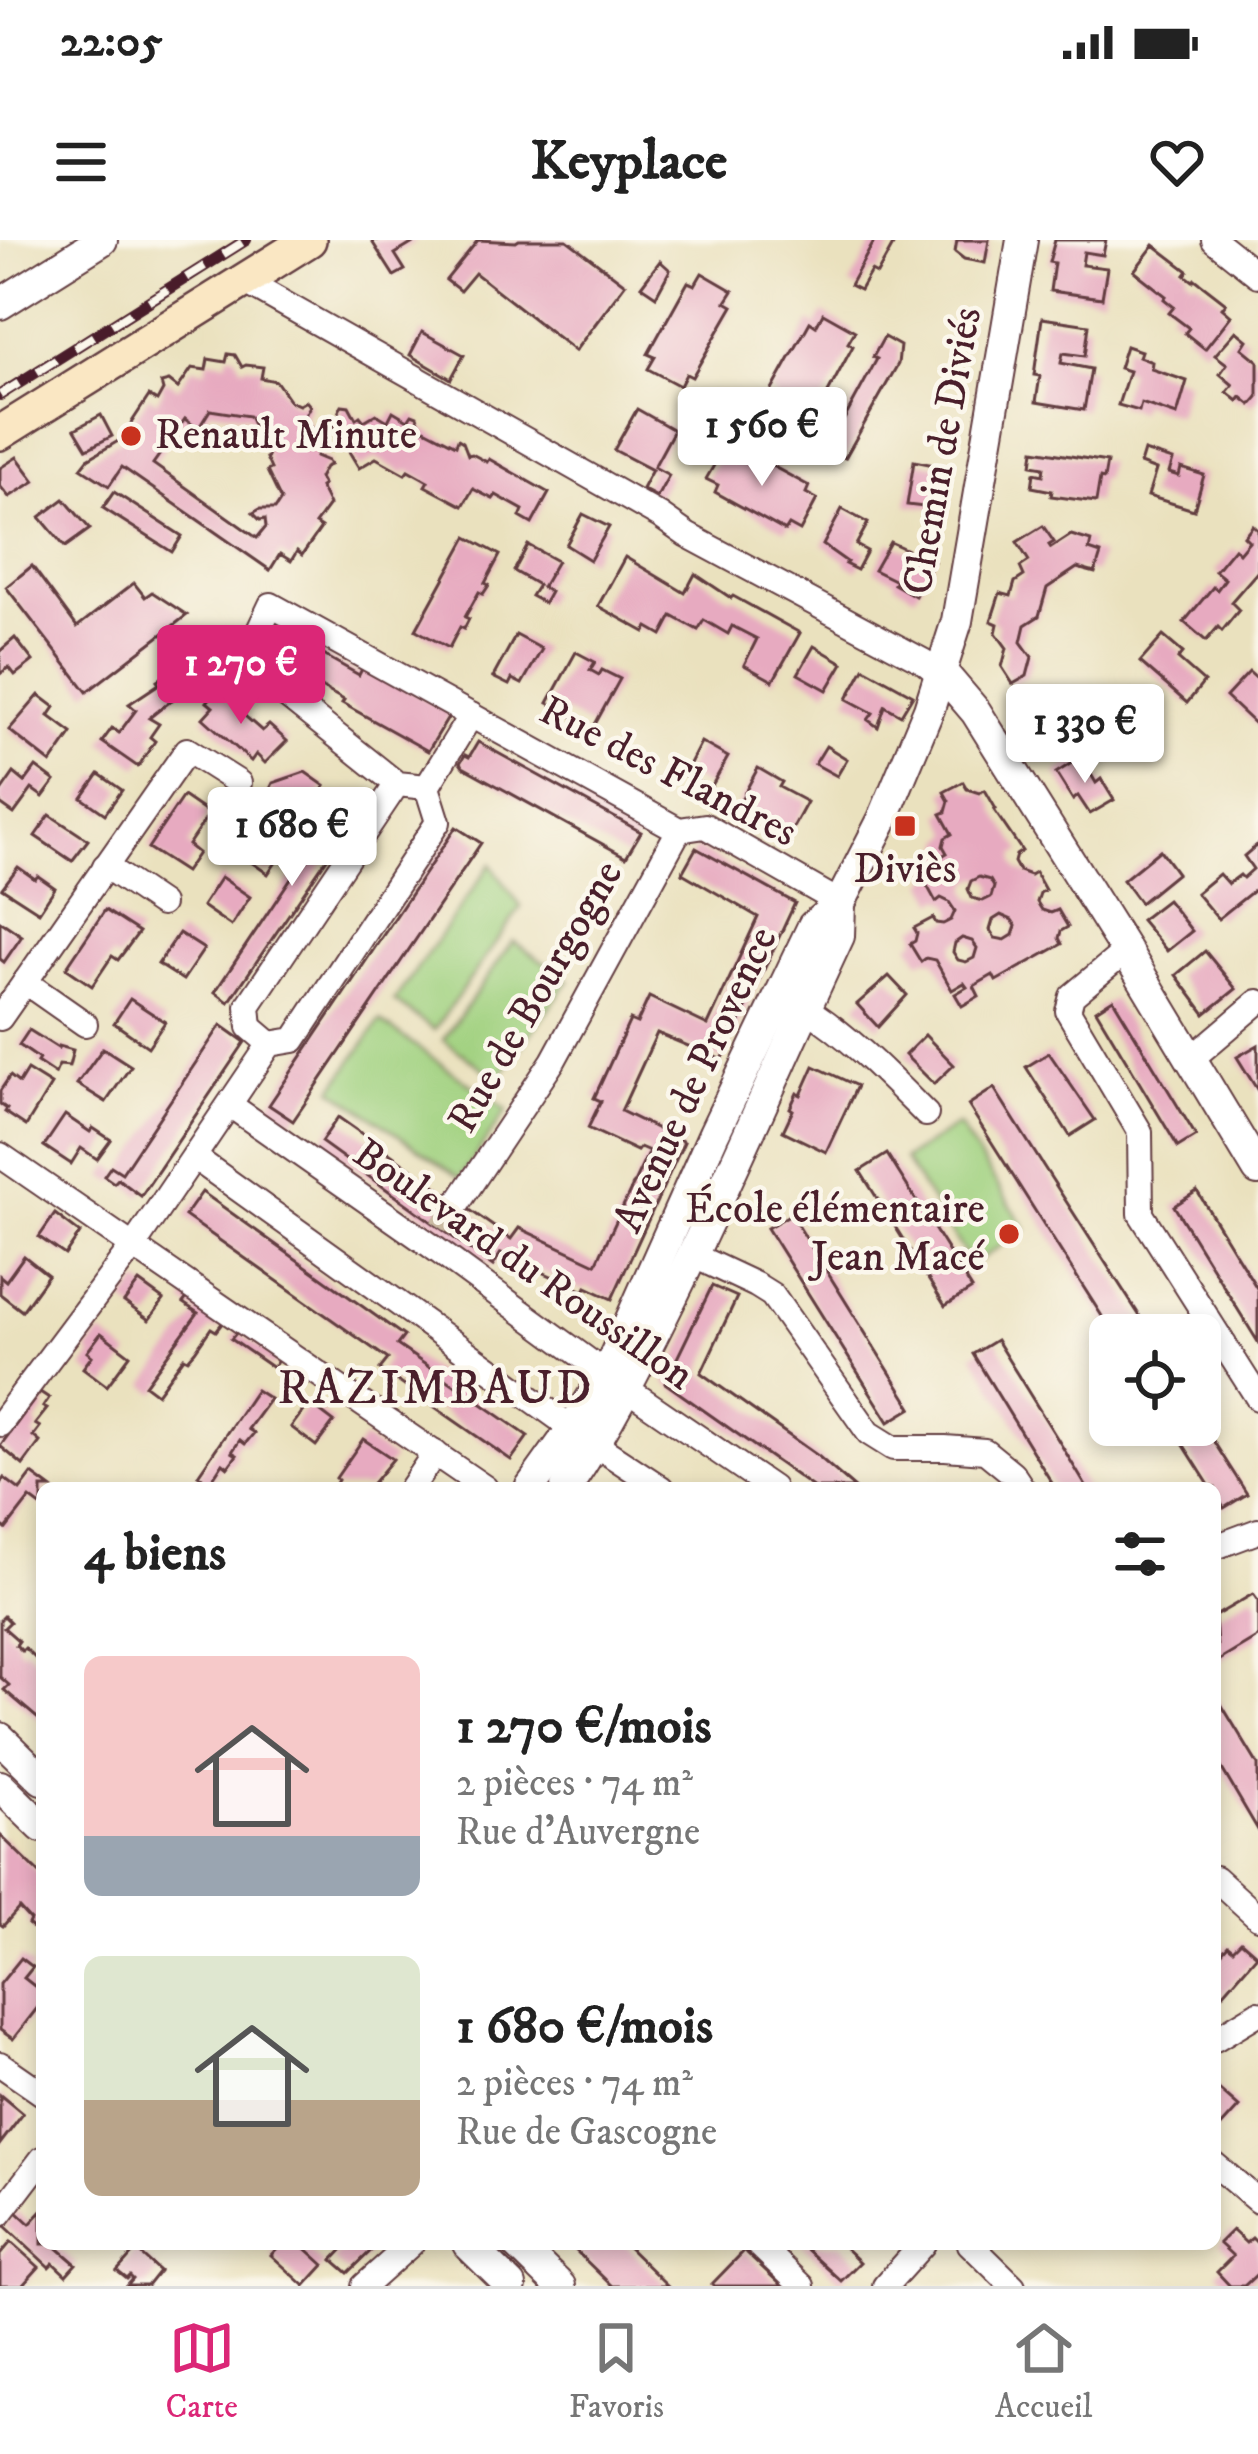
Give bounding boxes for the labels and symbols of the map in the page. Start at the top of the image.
street label: Chemin de Diviés [892,303,994,599]
pin: 1 560 € [651,387,873,489]
place label: Renault Minute [155,410,417,462]
marker: Renault Minute [118,423,144,449]
pin: 1 270 € [130,625,352,727]
pin: 1 330 € [974,684,1196,786]
street label: Rue des Flandres [531,685,805,859]
pin: 1 680 € [181,787,403,889]
marker: Diviès [892,813,918,839]
place label: Diviès [854,844,956,896]
street label: Rue de Bourgogne [437,852,635,1142]
street label: Avenue de Provence [603,919,789,1241]
street label: Boulevard du Roussillon [343,1128,703,1402]
place label: École élémentaire Jean Macé [685,1183,986,1284]
marker: École élémentaire Jean Macé [996,1221,1022,1247]
district label: RAZIMBAUD [278,1359,594,1419]

